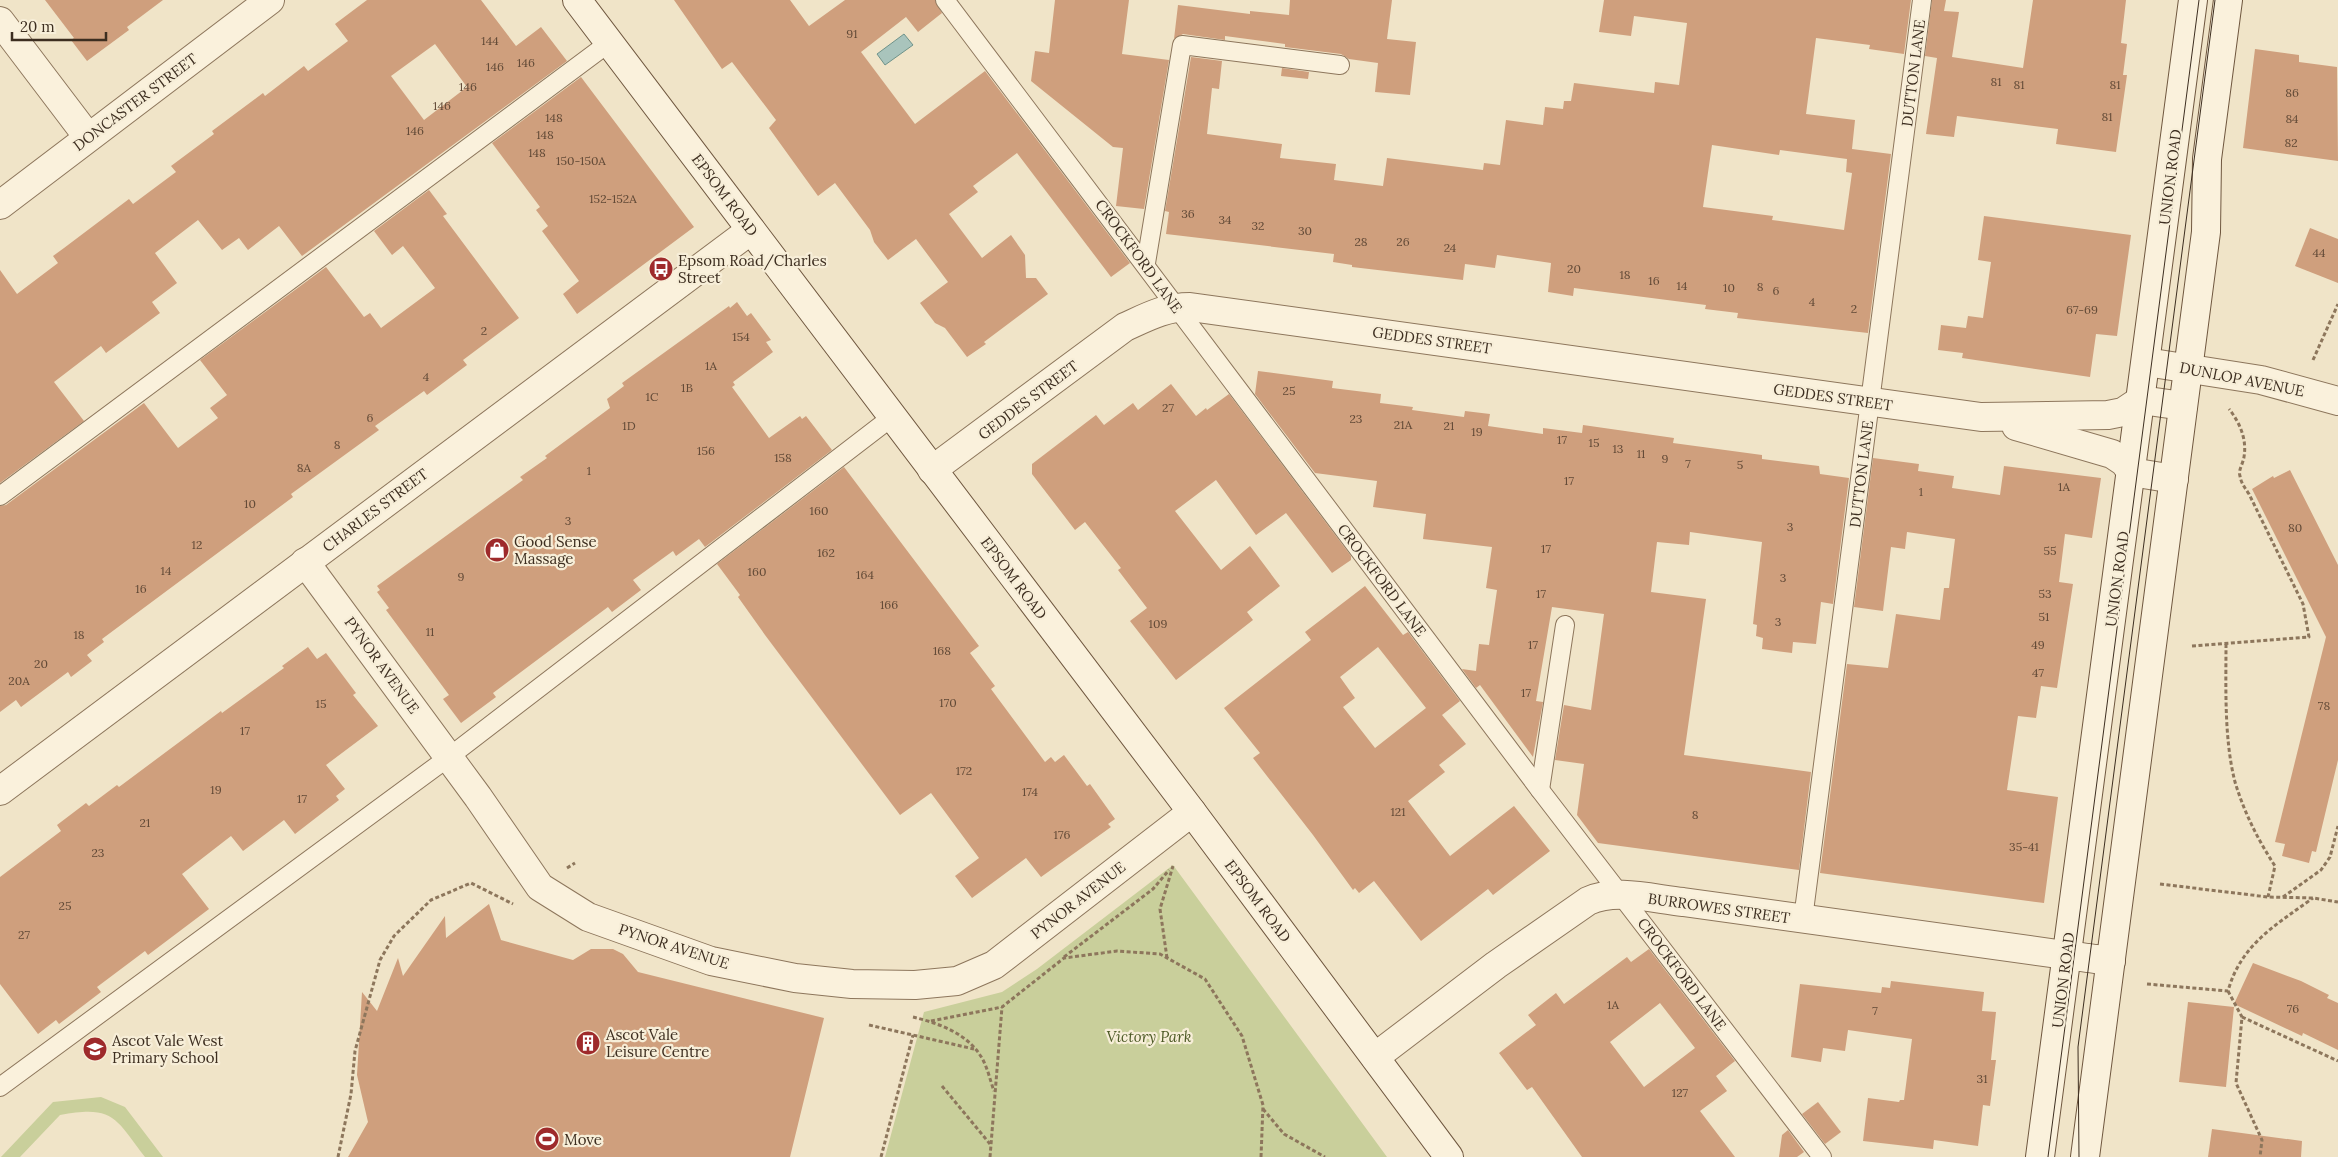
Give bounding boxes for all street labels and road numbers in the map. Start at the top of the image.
street label: DUTTON LANE [1897,18,1929,128]
street label: DONCASTER STREET [69,49,201,155]
street label: UNION ROAD [2155,128,2185,226]
street label: EPSOM ROAD [688,150,762,240]
street label: CROCKFORD LANE [1091,195,1187,317]
street label: GEDDES STREET [1371,322,1493,358]
street label: GEDDES STREET [974,356,1082,444]
street label: DUNLOP AVENUE [2178,358,2306,400]
street label: GEDDES STREET [1772,379,1894,415]
street label: DUTTON LANE [1845,419,1877,529]
street label: CHARLES STREET [318,464,432,556]
street label: CROCKFORD LANE [1333,520,1431,640]
street label: UNION ROAD [2101,530,2133,628]
street label: EPSOM ROAD [977,533,1051,623]
street label: PYNOR AVENUE [340,613,424,717]
street label: EPSOM ROAD [1221,856,1295,946]
street label: PYNOR AVENUE [1027,857,1129,943]
street label: BURROWES STREET [1647,889,1792,927]
street label: CROCKFORD LANE [1633,914,1731,1034]
street label: PYNOR AVENUE [616,919,732,973]
street label: UNION ROAD [2048,931,2078,1029]

